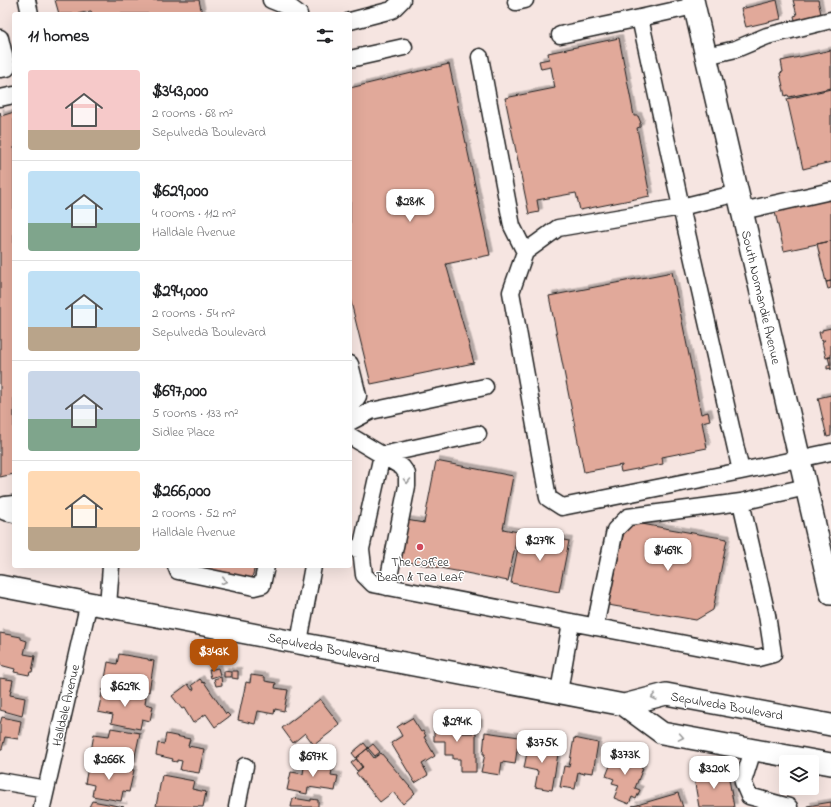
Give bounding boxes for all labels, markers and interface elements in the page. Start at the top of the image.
text: 11 homes [28,24,89,49]
icon: filters [314,25,336,47]
text: $343,000 [152,79,208,104]
icon: home [60,86,108,134]
text: 2 rooms · 68 m² [152,104,233,123]
text: Sepulveda Boulevard [152,123,266,142]
text: $629,000 [152,179,208,204]
icon: home [60,187,108,235]
pin: $281K [382,189,438,223]
text: $281K [395,192,425,211]
text: 4 rooms · 112 m² [152,204,236,223]
text: Halldale Avenue [152,223,235,242]
street label: South Normandie Avenue [736,228,785,366]
text: $294,000 [152,279,208,304]
icon: home [60,287,108,335]
text: 2 rooms · 54 m² [152,304,235,323]
text: Sepulveda Boulevard [152,323,266,342]
text: $697,000 [152,379,207,404]
icon: home [60,387,108,435]
text: 5 rooms · 133 m² [152,404,238,423]
text: Sidlee Place [152,423,215,442]
one-way arrow [403,478,411,484]
text: $266,000 [152,479,211,504]
icon: home [60,487,108,535]
text: 2 rooms · 52 m² [152,504,236,523]
text: Halldale Avenue [152,523,235,542]
pin: $279K [512,528,568,562]
text: $279K [525,531,555,550]
pin: $469K [640,538,696,572]
text: $469K [653,541,683,560]
marker: The Coffee Bean & Tea Leaf [415,542,425,552]
place label: The Coffee Bean & Tea Leaf [375,553,465,587]
one-way arrow [221,577,227,585]
street label: Sepulveda Boulevard [266,628,382,669]
pin: $343K [186,639,242,673]
text: $343K [199,642,229,661]
street label: Halldale Avenue [48,662,85,748]
pin: $629K [97,674,153,708]
text: $629K [110,677,140,696]
street label: Sepulveda Boulevard [669,687,785,726]
one-way arrow [651,692,658,701]
pin: $294K [429,709,485,743]
text: $294K [442,712,472,731]
pin: $375K [514,730,570,764]
one-way arrow [678,732,684,740]
text: $375K [526,733,558,752]
pin: $373K [597,742,653,776]
pin: $697K [285,744,341,778]
text: $373K [610,745,640,764]
pin: $266K [81,747,137,781]
text: $697K [298,747,328,766]
text: $266K [93,750,125,769]
map controls [779,755,819,795]
button: layers [779,755,819,795]
pin: $320K [686,756,742,790]
text: $320K [698,759,730,778]

